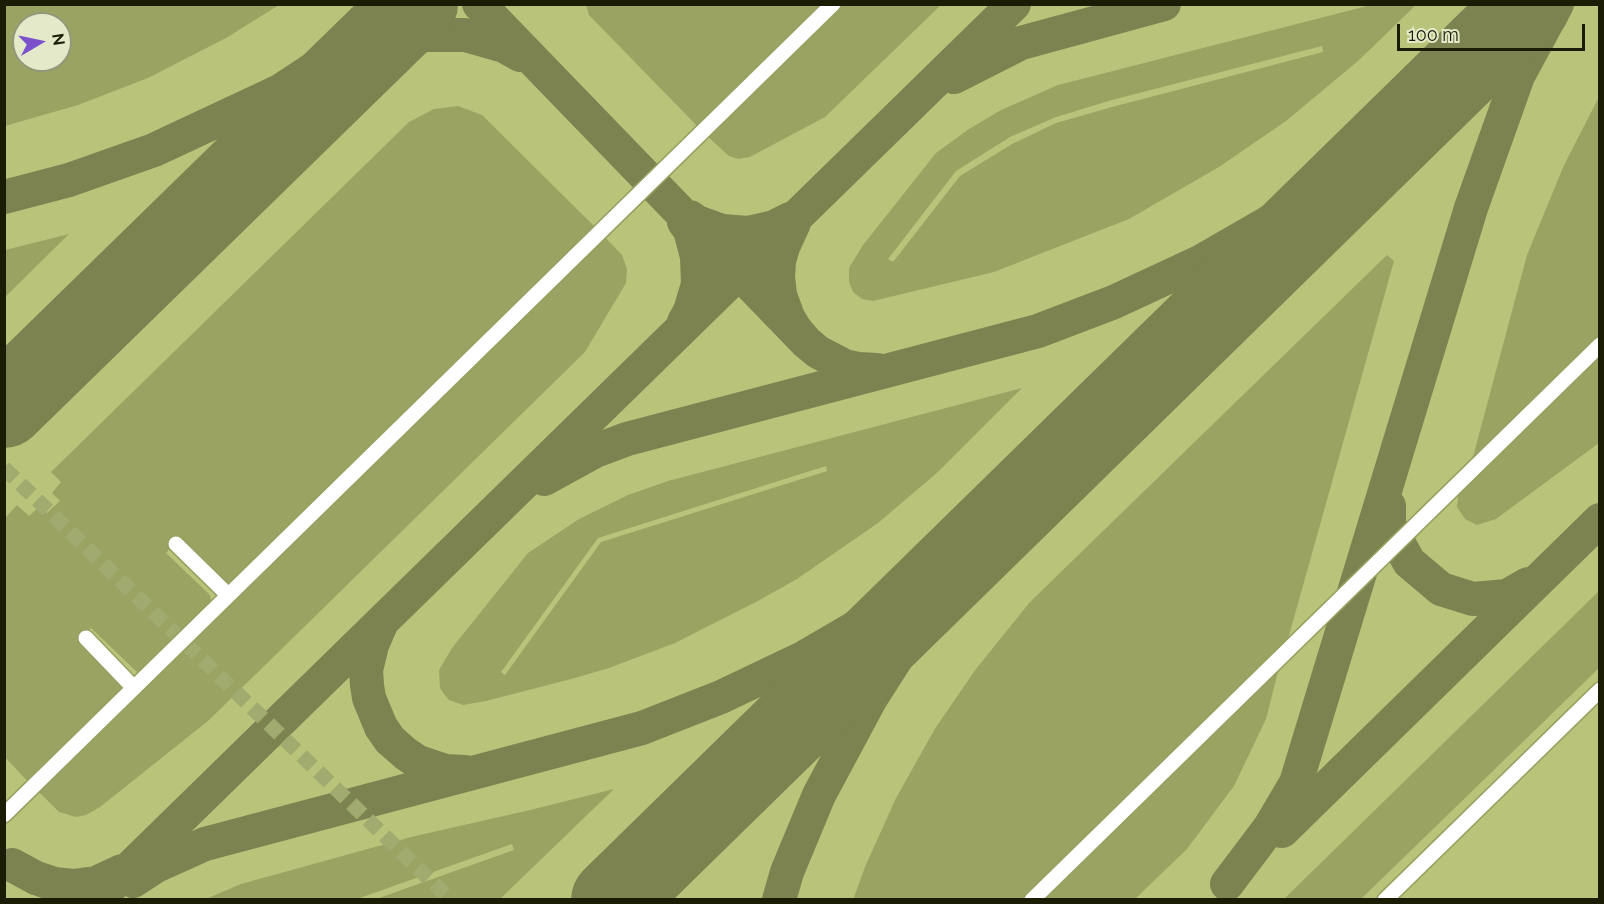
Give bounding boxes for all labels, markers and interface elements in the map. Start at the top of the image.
north arrow [12,12,72,72]
scale bar [1400,12,1588,50]
text: 100 m [1408,24,1459,45]
text: N [48,32,69,47]

